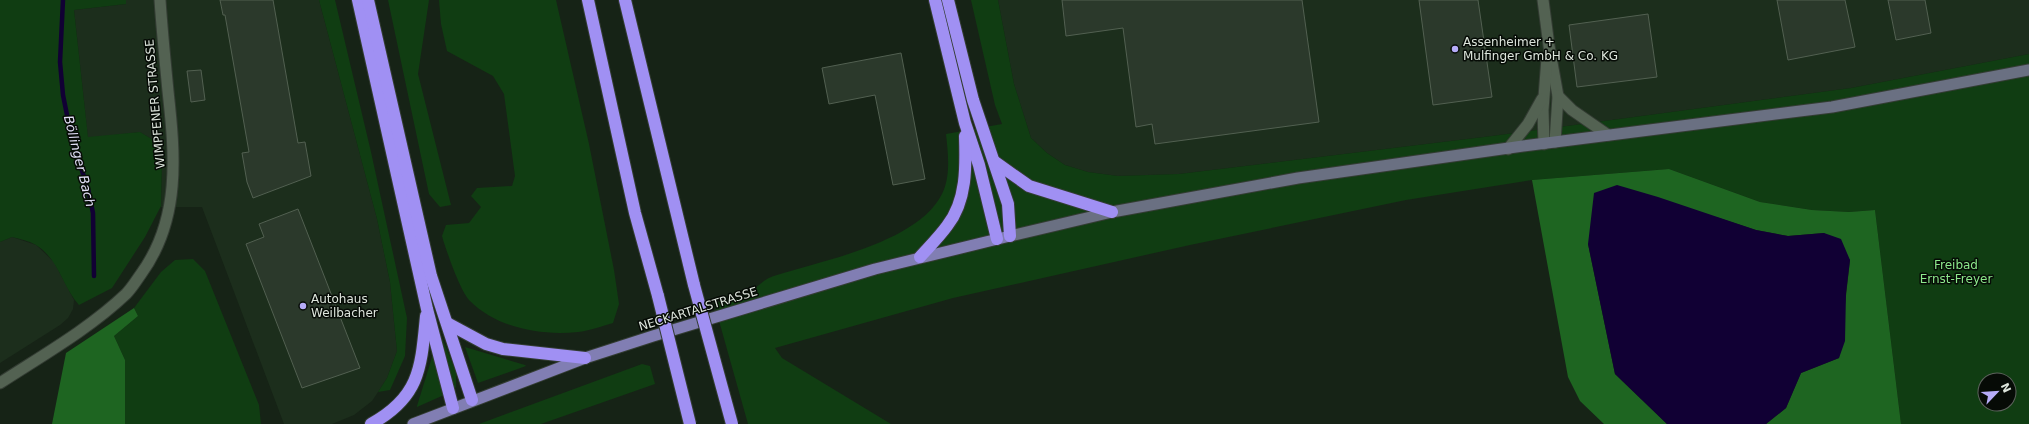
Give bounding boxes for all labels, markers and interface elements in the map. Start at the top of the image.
place label: Assenheimer + Mulfinger GmbH & Co. KG [1463,35,1618,63]
street label: WIMPFENER STRASSE [142,39,168,169]
marker: Assenheimer + Mulfinger GmbH & Co. KG [1450,44,1460,54]
water label: Böllinger Bach [61,114,98,209]
park label: Freibad Ernst-Freyer [1920,258,1992,286]
street label: NECKARTALSTRASSE [637,284,759,334]
place label: Autohaus Weilbacher [311,292,378,320]
marker: Autohaus Weilbacher [298,301,308,311]
north arrow [1977,372,2017,412]
text: N [1998,381,2013,395]

